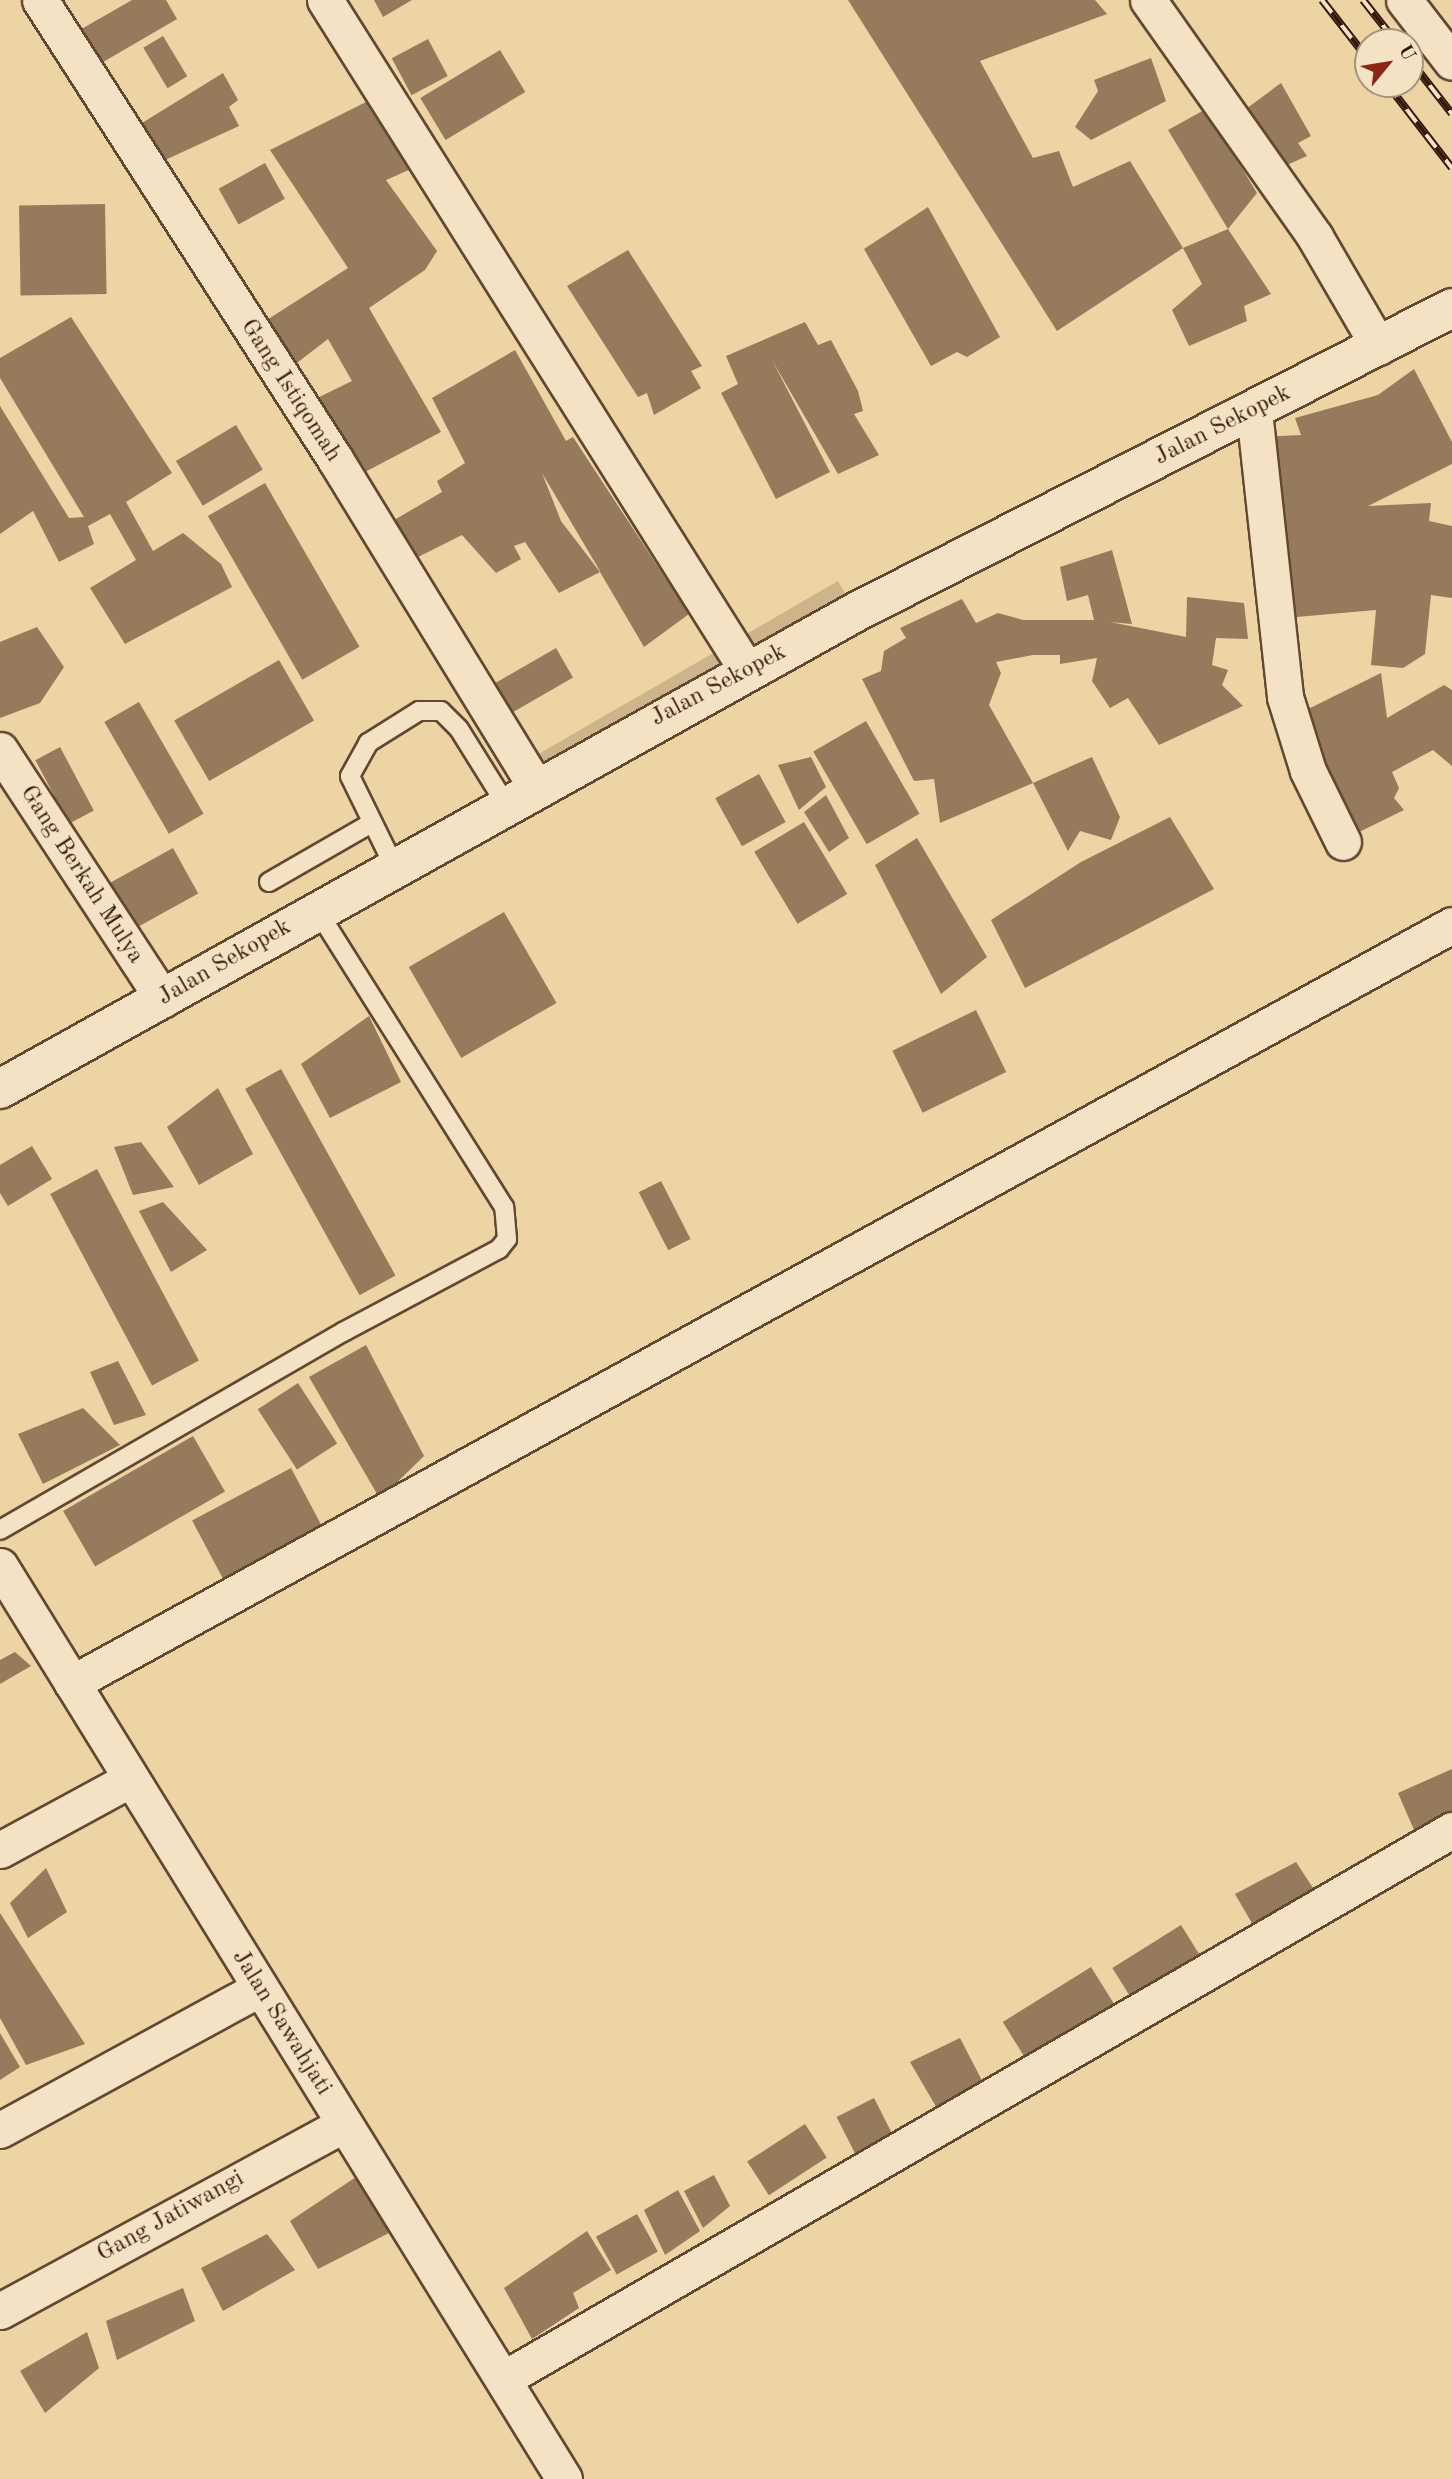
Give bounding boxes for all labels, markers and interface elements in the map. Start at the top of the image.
north arrow [1354,28,1424,98]
text: U [1394,42,1418,65]
street label: Gang Istiqomah [233,314,347,468]
street label: Jalan Sekopek [1150,379,1296,473]
street label: Jalan Sekopek [646,638,792,734]
street label: Gang Berkah Mulya [13,781,149,969]
street label: Jalan Sekopek [153,913,297,1013]
street label: Jalan Sawahjati [225,1945,337,2101]
street label: Gang Jatiwangi [92,2165,250,2269]

